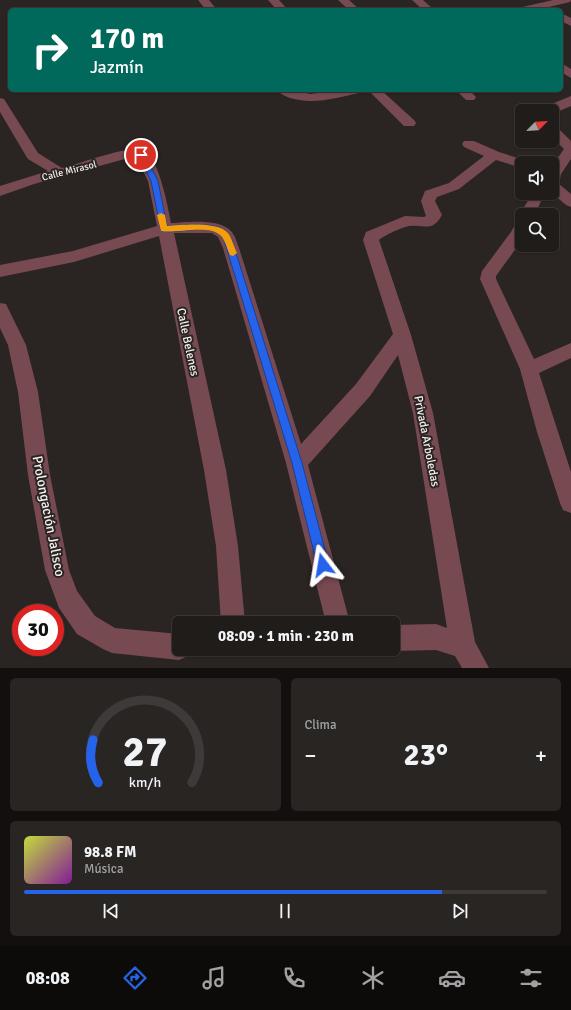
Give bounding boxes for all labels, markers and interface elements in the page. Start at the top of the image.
text: 170 m [90,22,164,56]
icon: right [24,24,76,76]
text: Jazmín [90,56,144,78]
north arrow [515,104,559,148]
map controls [515,104,559,252]
pin [124,138,158,172]
icon: arrive [130,144,152,166]
button: sound [515,156,559,200]
street label: Calle Mirasol [41,158,98,184]
button: search [515,208,559,252]
street label: Calle Belenes [173,307,202,377]
street label: Privada Arboledas [410,394,443,488]
street label: Prolongación Jalisco [28,454,69,578]
position arrow [302,544,344,586]
speed limit sign: 30 [12,604,64,656]
text: 08:09 · 1 min · 230 m [218,627,354,645]
text: Clima [305,717,337,733]
text: 27 [123,726,168,777]
text: 23° [404,737,448,774]
text: − [305,742,316,769]
text: + [535,742,547,769]
text: km/h [129,773,161,790]
text: 98.8 FM [84,843,136,861]
text: Música [84,861,124,877]
icon: previous [100,900,122,922]
icon: pause [274,900,296,922]
icon: next [449,900,471,922]
icon: directions [121,964,149,992]
icon: music [200,964,228,992]
icon: phone [280,964,308,992]
icon: climate [359,964,387,992]
icon: car [438,964,466,992]
icon: filters [517,964,545,992]
text: 08:08 [26,967,70,989]

